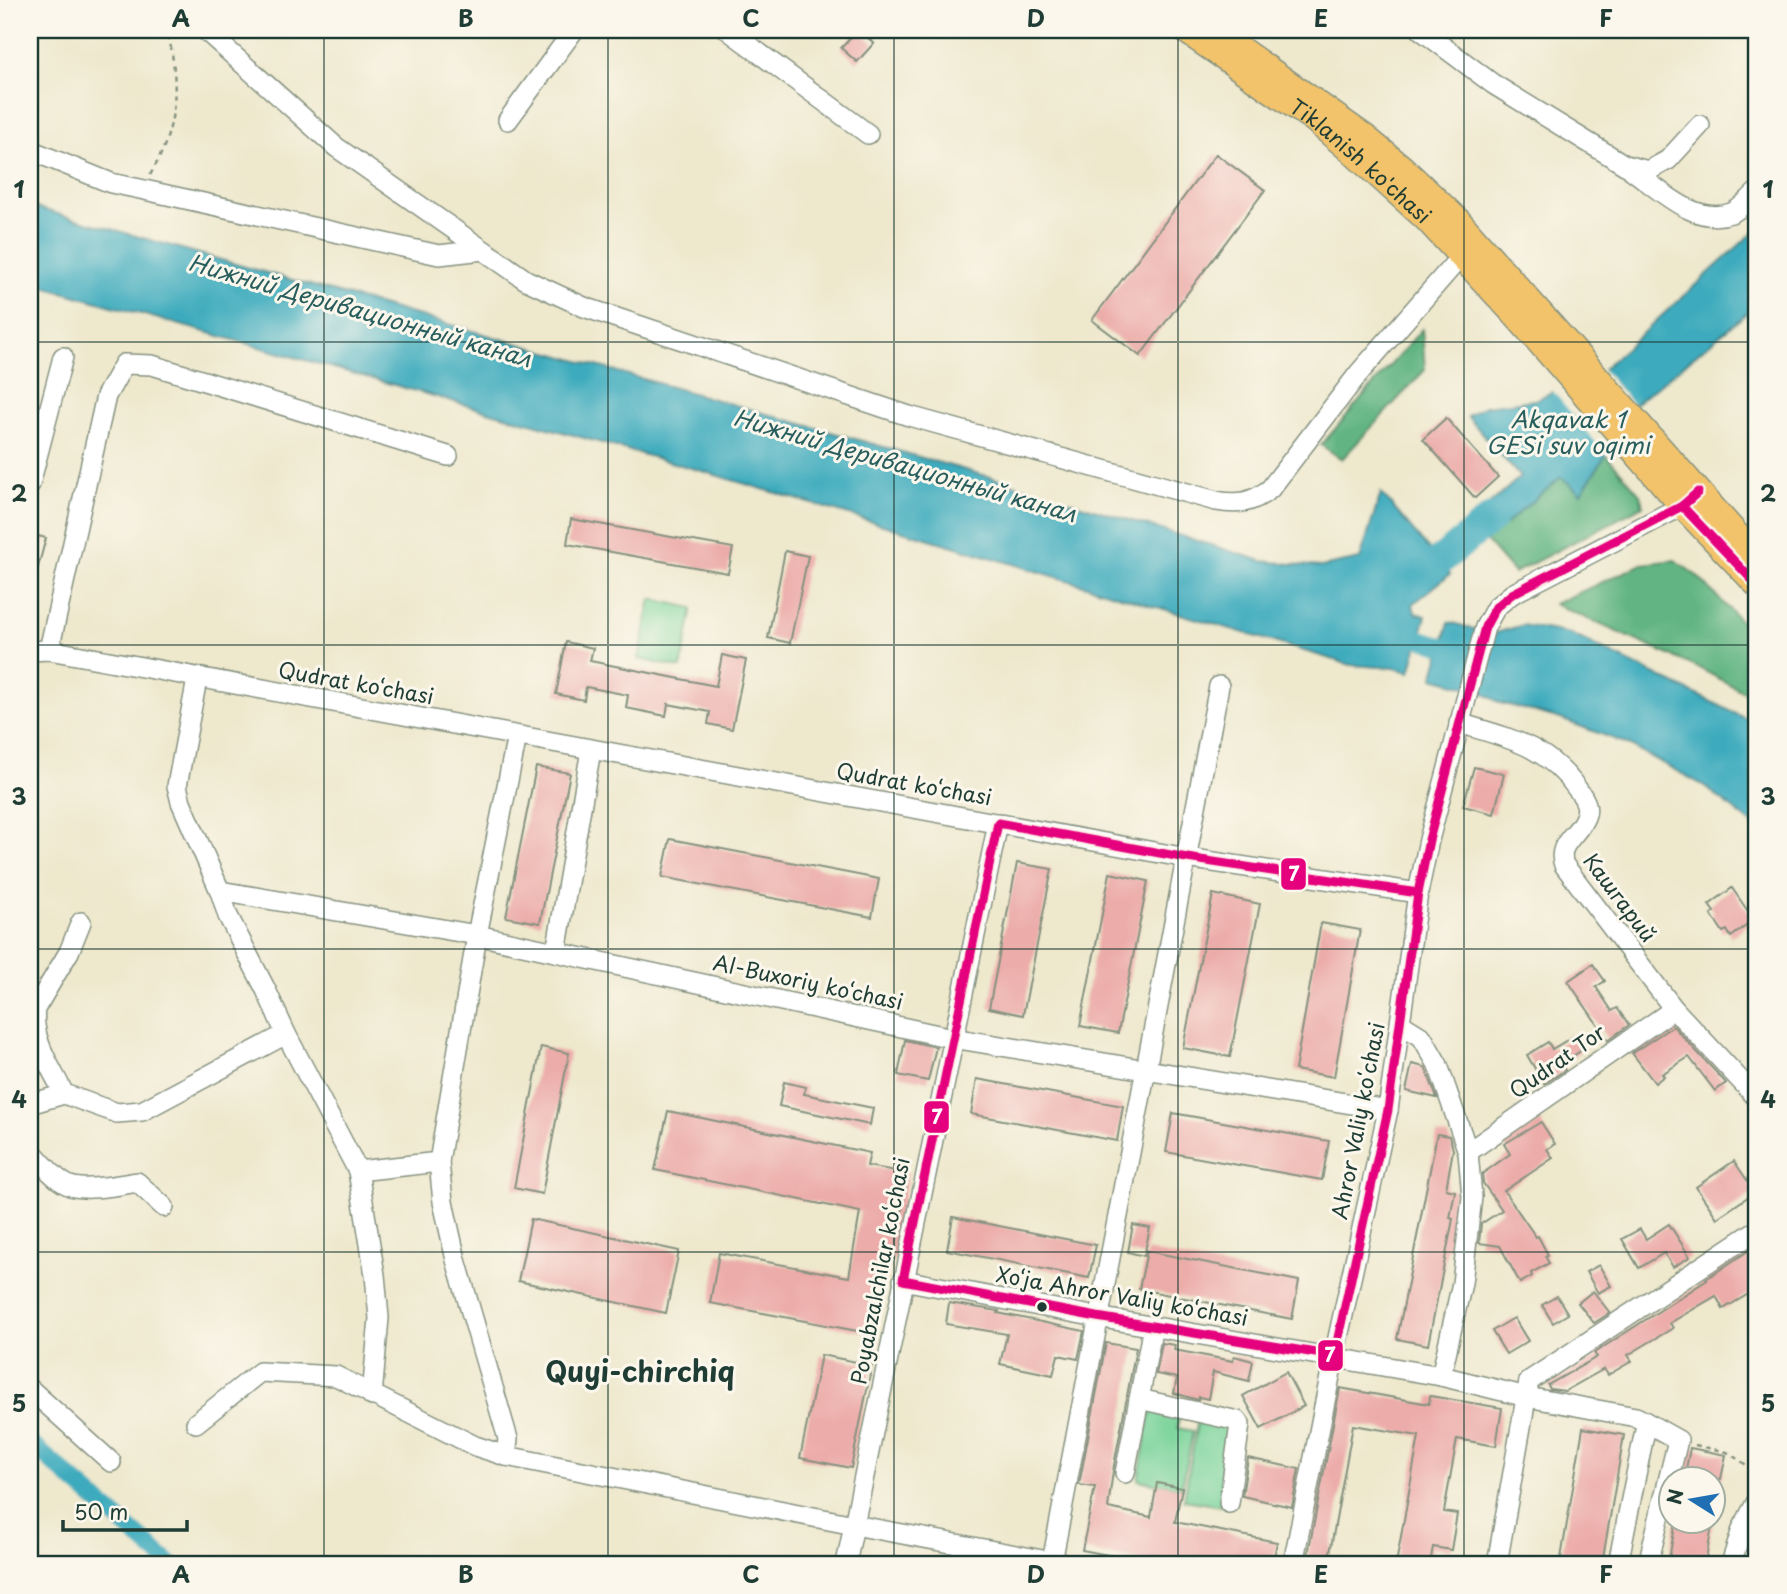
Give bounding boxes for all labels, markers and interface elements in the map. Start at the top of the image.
text: A [172,0,190,35]
text: B [458,0,474,35]
text: C [742,0,760,35]
text: D [1027,0,1045,35]
text: E [1314,0,1328,35]
text: F [1599,0,1613,35]
street label: Tiklanish ko'chasi [1284,90,1439,230]
text: 1 [14,171,25,206]
text: 1 [1763,171,1774,206]
water label: Нижний Деривационный канал [185,244,536,375]
water label: Нижний Деривационный канал [730,399,1081,530]
water label: Akqavak 1 GESi suv oqimi [1486,401,1653,462]
text: 2 [11,475,27,510]
text: 2 [1760,475,1776,510]
street label: Qudrat ko‘chasi [276,653,437,711]
street label: Qudrat ko‘chasi [834,754,995,812]
text: 3 [11,778,27,813]
text: 3 [1760,778,1776,813]
street label: Кашгарий [1576,845,1665,948]
line badge: 7 [1280,857,1307,891]
text: 7 [1289,859,1300,887]
street label: Al-Buxoriy ko‘chasi [711,945,906,1017]
street label: Qudrat Tor [1502,1015,1612,1105]
street label: Ahror Valiy koʻchasi [1322,1019,1392,1222]
text: 4 [11,1081,27,1116]
text: 4 [1760,1081,1776,1116]
line badge: 7 [923,1100,950,1134]
text: 7 [932,1102,943,1130]
street label: Poyabzalchilar ko‘chasi [841,1154,917,1387]
street label: Xo‘ja Ahror Valiy ko‘chasi [994,1257,1251,1333]
unlabelled marker [1035,1300,1049,1314]
line badge: 7 [1317,1339,1344,1372]
text: 7 [1325,1340,1336,1368]
district label: Quyi-chirchiq [545,1349,735,1392]
text: 5 [12,1385,26,1420]
text: 5 [1761,1385,1775,1420]
north arrow [1658,1464,1728,1534]
text: N [1659,1487,1690,1507]
scale bar [63,1489,187,1533]
text: 50 m [74,1495,128,1527]
text: A [172,1556,190,1591]
text: B [458,1556,474,1591]
text: C [742,1556,760,1591]
text: D [1027,1556,1045,1591]
text: E [1314,1556,1328,1591]
text: F [1599,1556,1613,1591]

